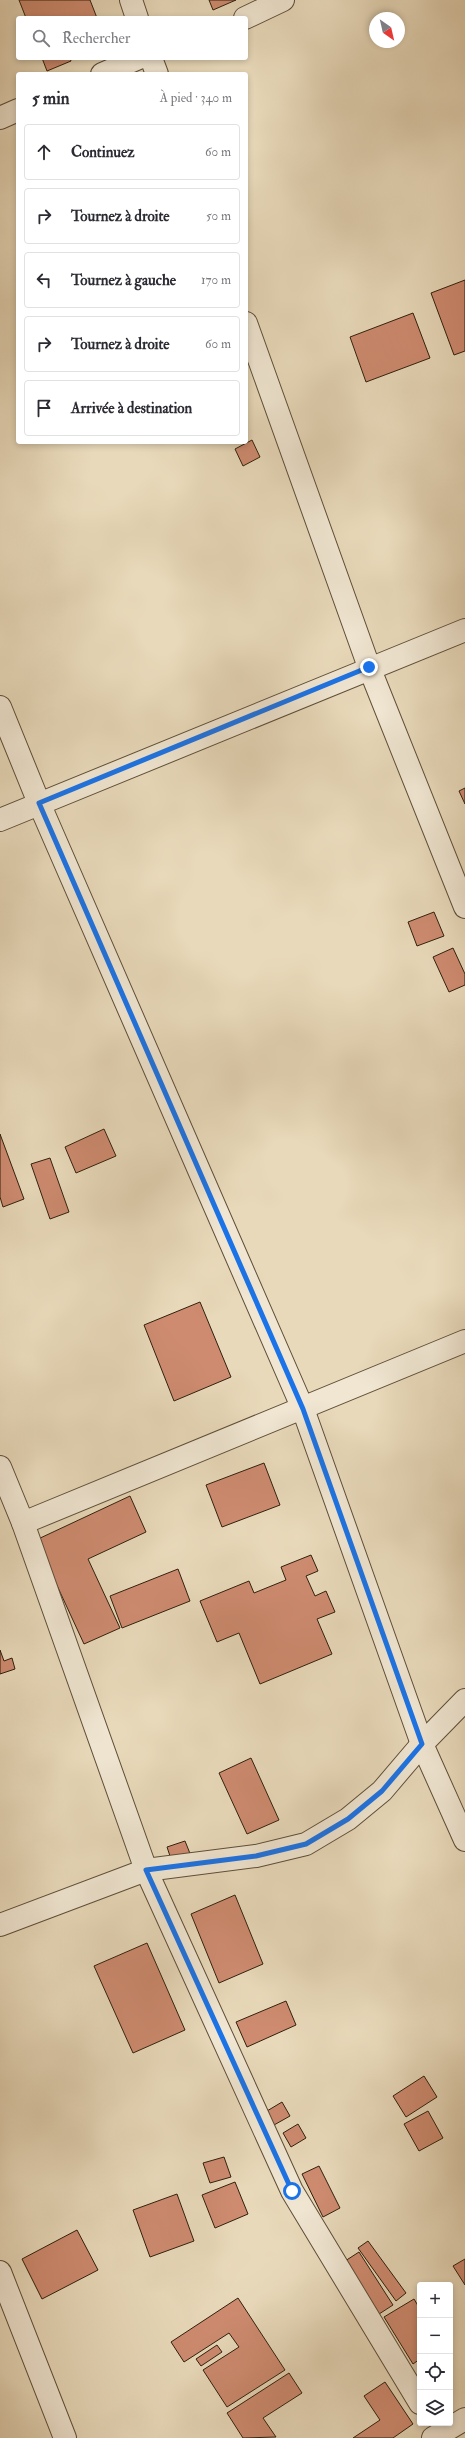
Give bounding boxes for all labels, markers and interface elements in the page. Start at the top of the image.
north arrow [369,12,405,48]
search box [16,16,248,60]
icon: search [30,27,52,49]
text: Rechercher [62,29,130,48]
text: 5 min [32,88,70,109]
text: À pied · 340 m [160,90,232,106]
icon: ahead [33,141,55,163]
text: Continuez [71,143,135,162]
text: 60 m [205,144,231,160]
icon: right [33,205,55,227]
text: Tournez à droite [71,207,170,226]
text: 50 m [206,208,231,224]
icon: left [33,269,55,291]
text: Tournez à gauche [71,271,176,290]
text: 170 m [201,272,231,288]
icon: right [33,333,55,355]
text: Tournez à droite [71,335,170,354]
text: 60 m [205,336,231,352]
icon: arrive [33,397,55,419]
text: Arrivée à destination [71,399,192,418]
route end [360,658,378,676]
route start [283,2182,301,2200]
map controls [417,2282,453,2426]
button: + [417,2282,453,2318]
button: − [417,2318,453,2354]
button: locate [417,2354,453,2390]
button: layers [417,2390,453,2426]

